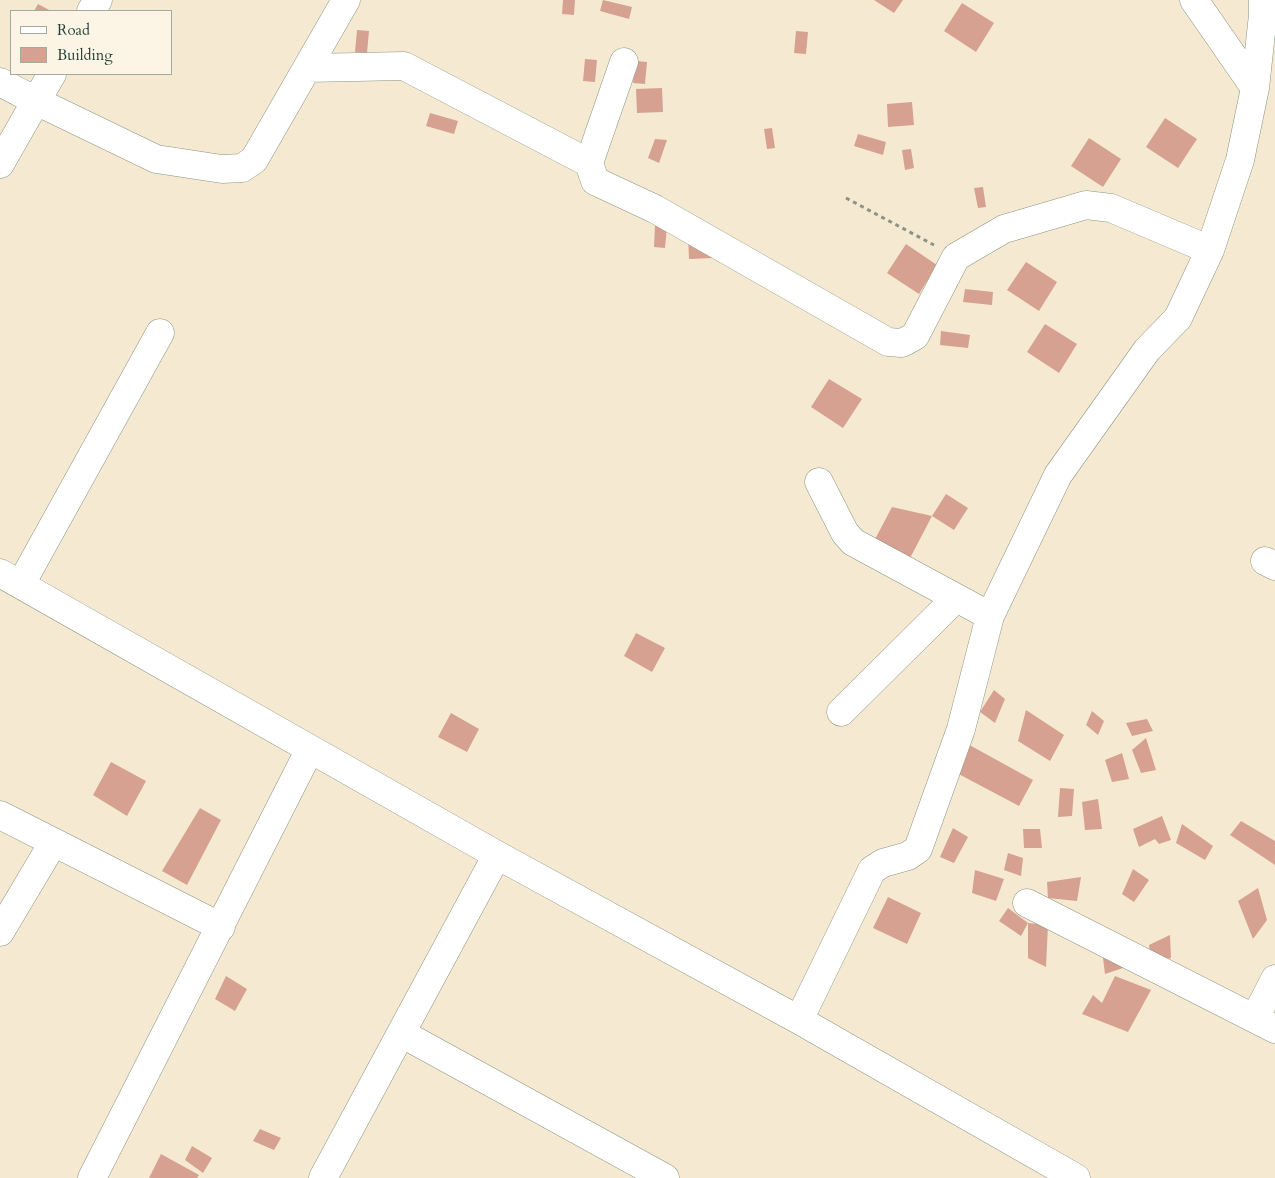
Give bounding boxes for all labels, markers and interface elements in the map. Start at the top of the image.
legend [10,10,172,75]
text: Road [57,20,90,40]
text: Building [57,45,113,65]

